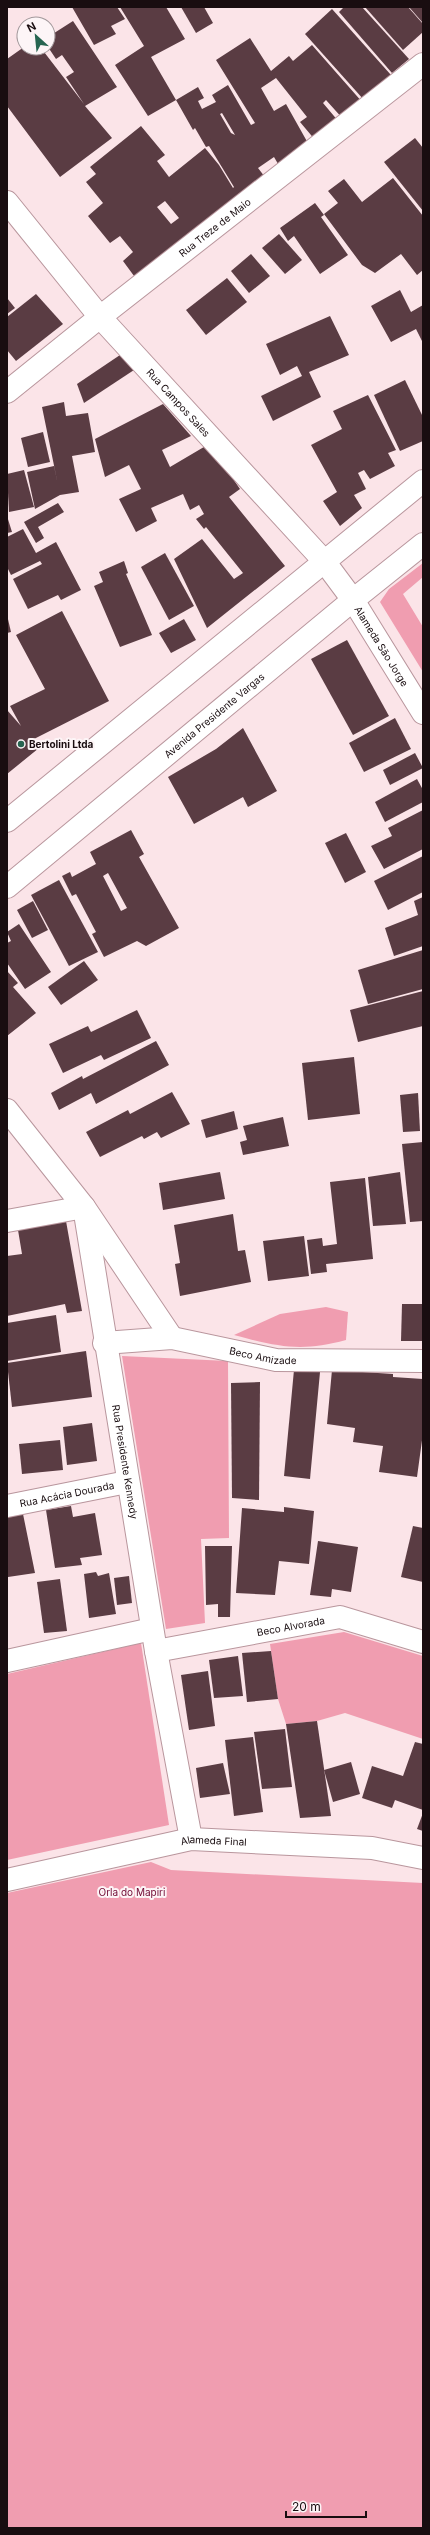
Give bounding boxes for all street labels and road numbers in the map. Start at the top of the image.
street label: Rua Treze de Maio [176,195,253,259]
street label: Rua Campos Sales [144,366,213,439]
street label: Alameda São Jorge [352,604,411,689]
street label: Avenida Presidente Vargas [162,670,267,760]
street label: Beco Amizade [228,1344,297,1366]
street label: Rua Presidente Kennedy [110,1404,141,1520]
street label: Rua Acácia Dourada [19,1479,115,1509]
street label: Beco Alvorada [256,1614,326,1638]
street label: Alameda Final [179,1833,247,1848]

